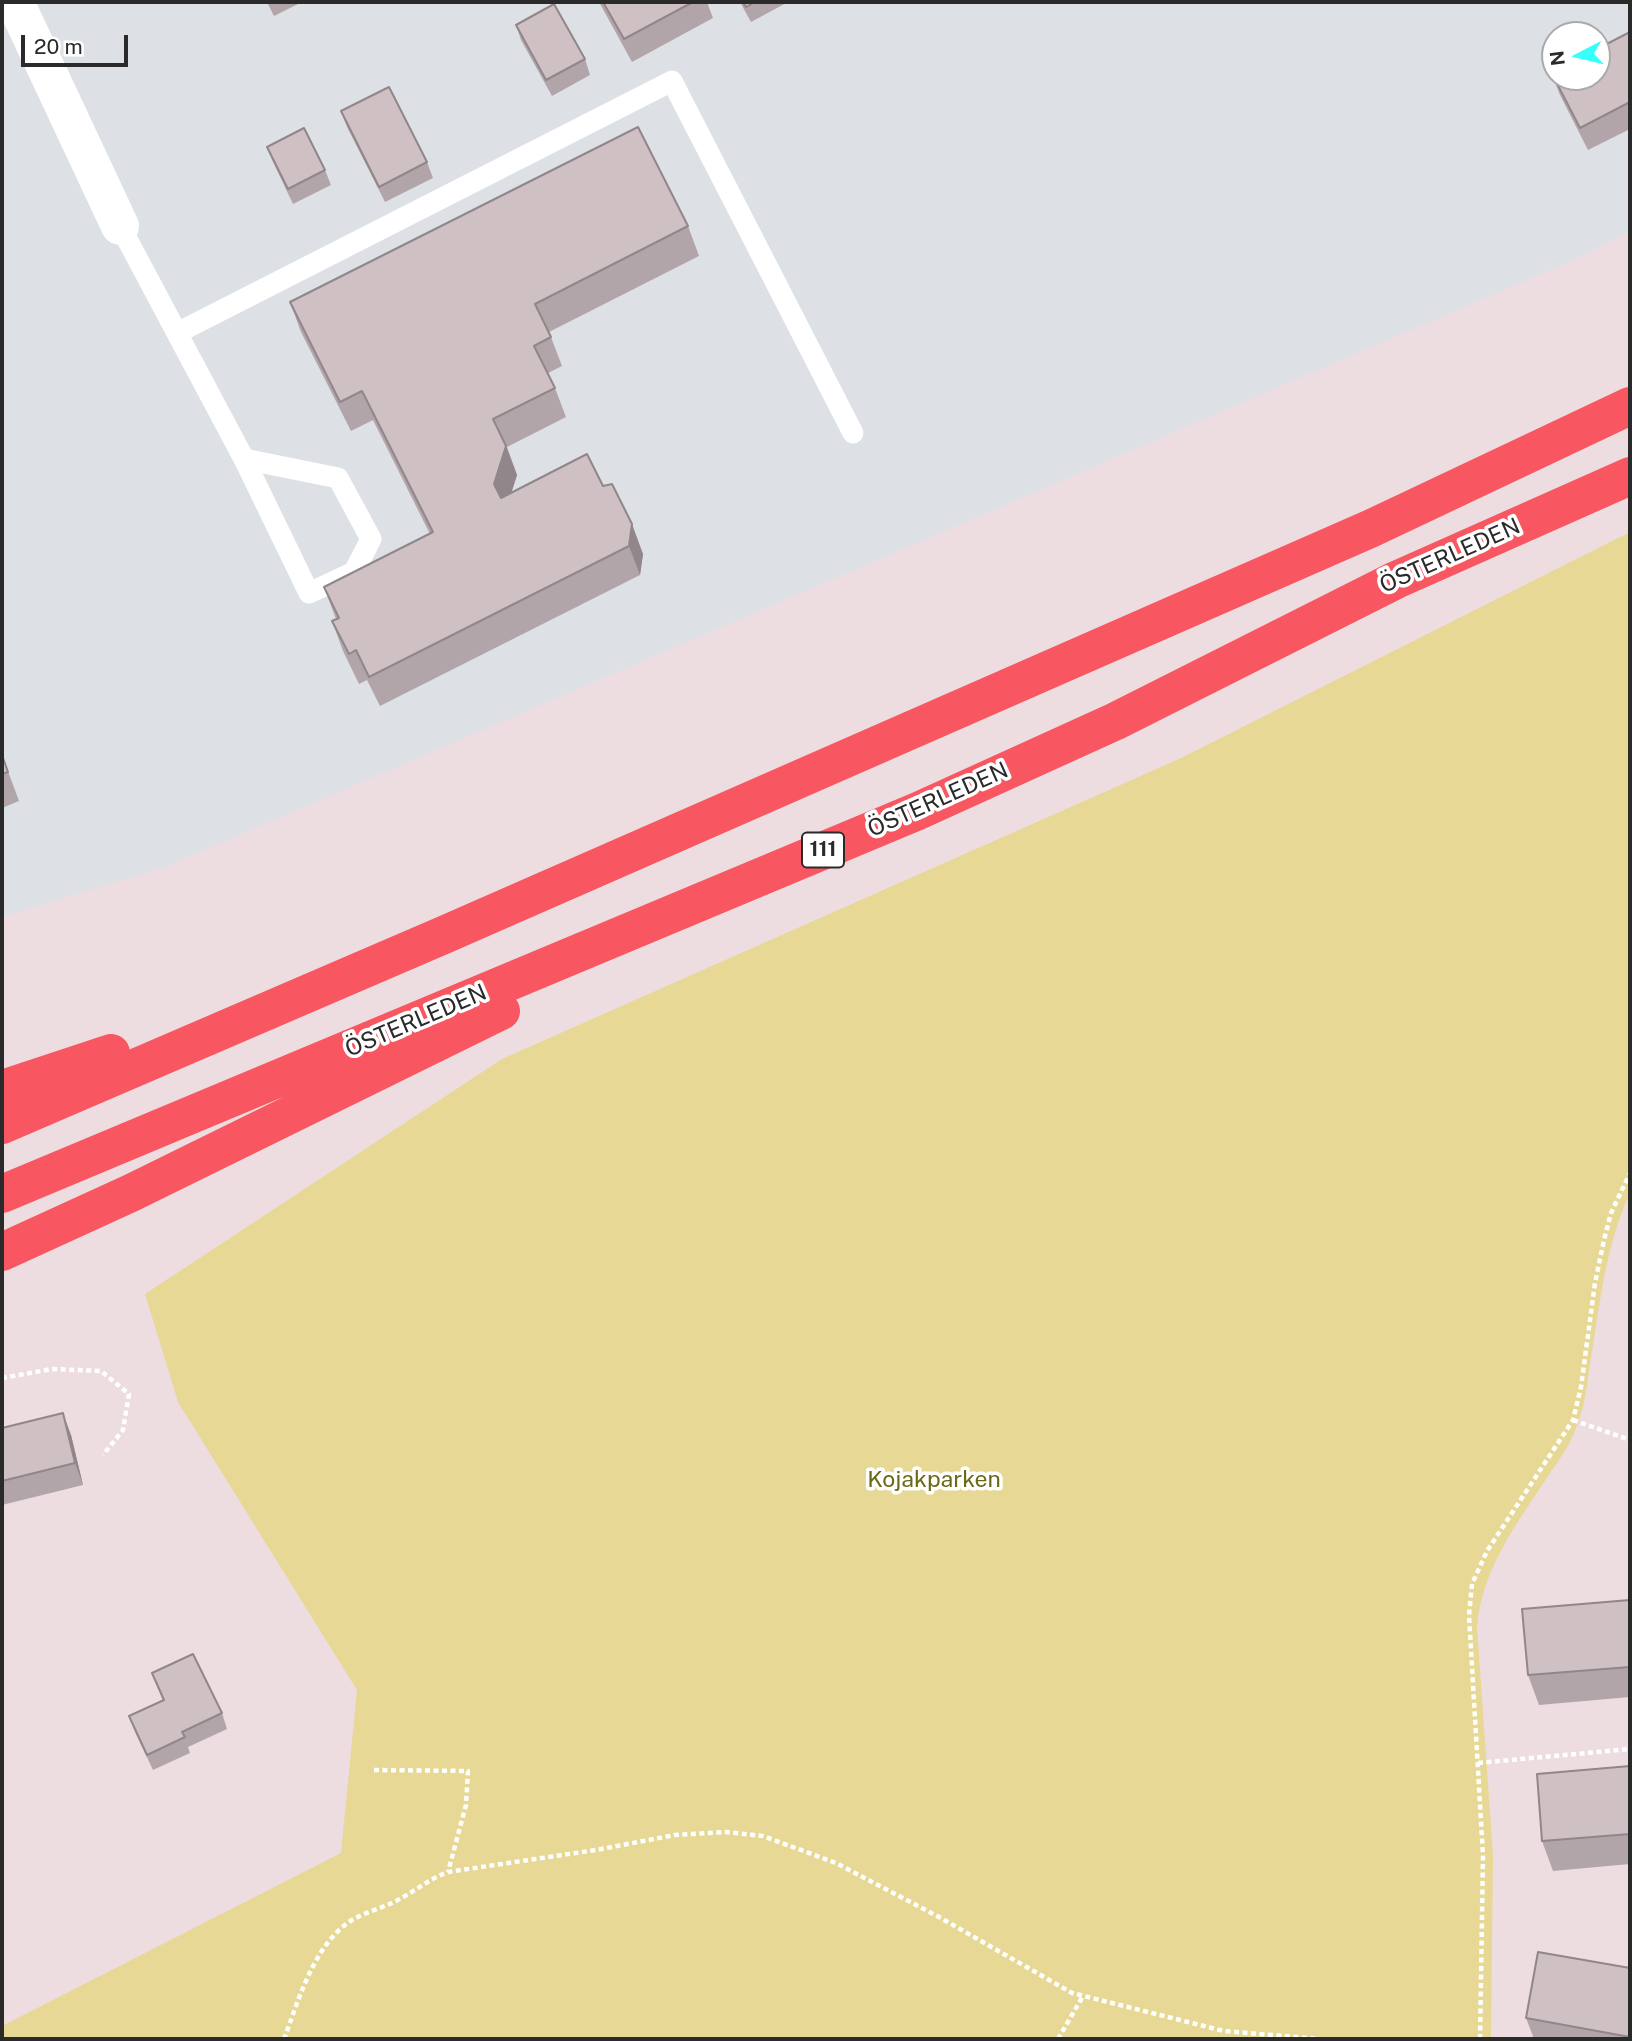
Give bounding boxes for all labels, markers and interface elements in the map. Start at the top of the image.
scale bar [24,21,131,65]
north arrow [1541,21,1611,91]
text: 20 m [34,34,83,59]
text: N [1545,50,1569,67]
street label: ÖSTERLEDEN [1375,513,1525,599]
street label: ÖSTERLEDEN [863,757,1013,843]
road number: 111 [802,832,844,868]
street label: ÖSTERLEDEN [341,979,491,1063]
park label: Kojakparken [867,1466,1001,1494]

